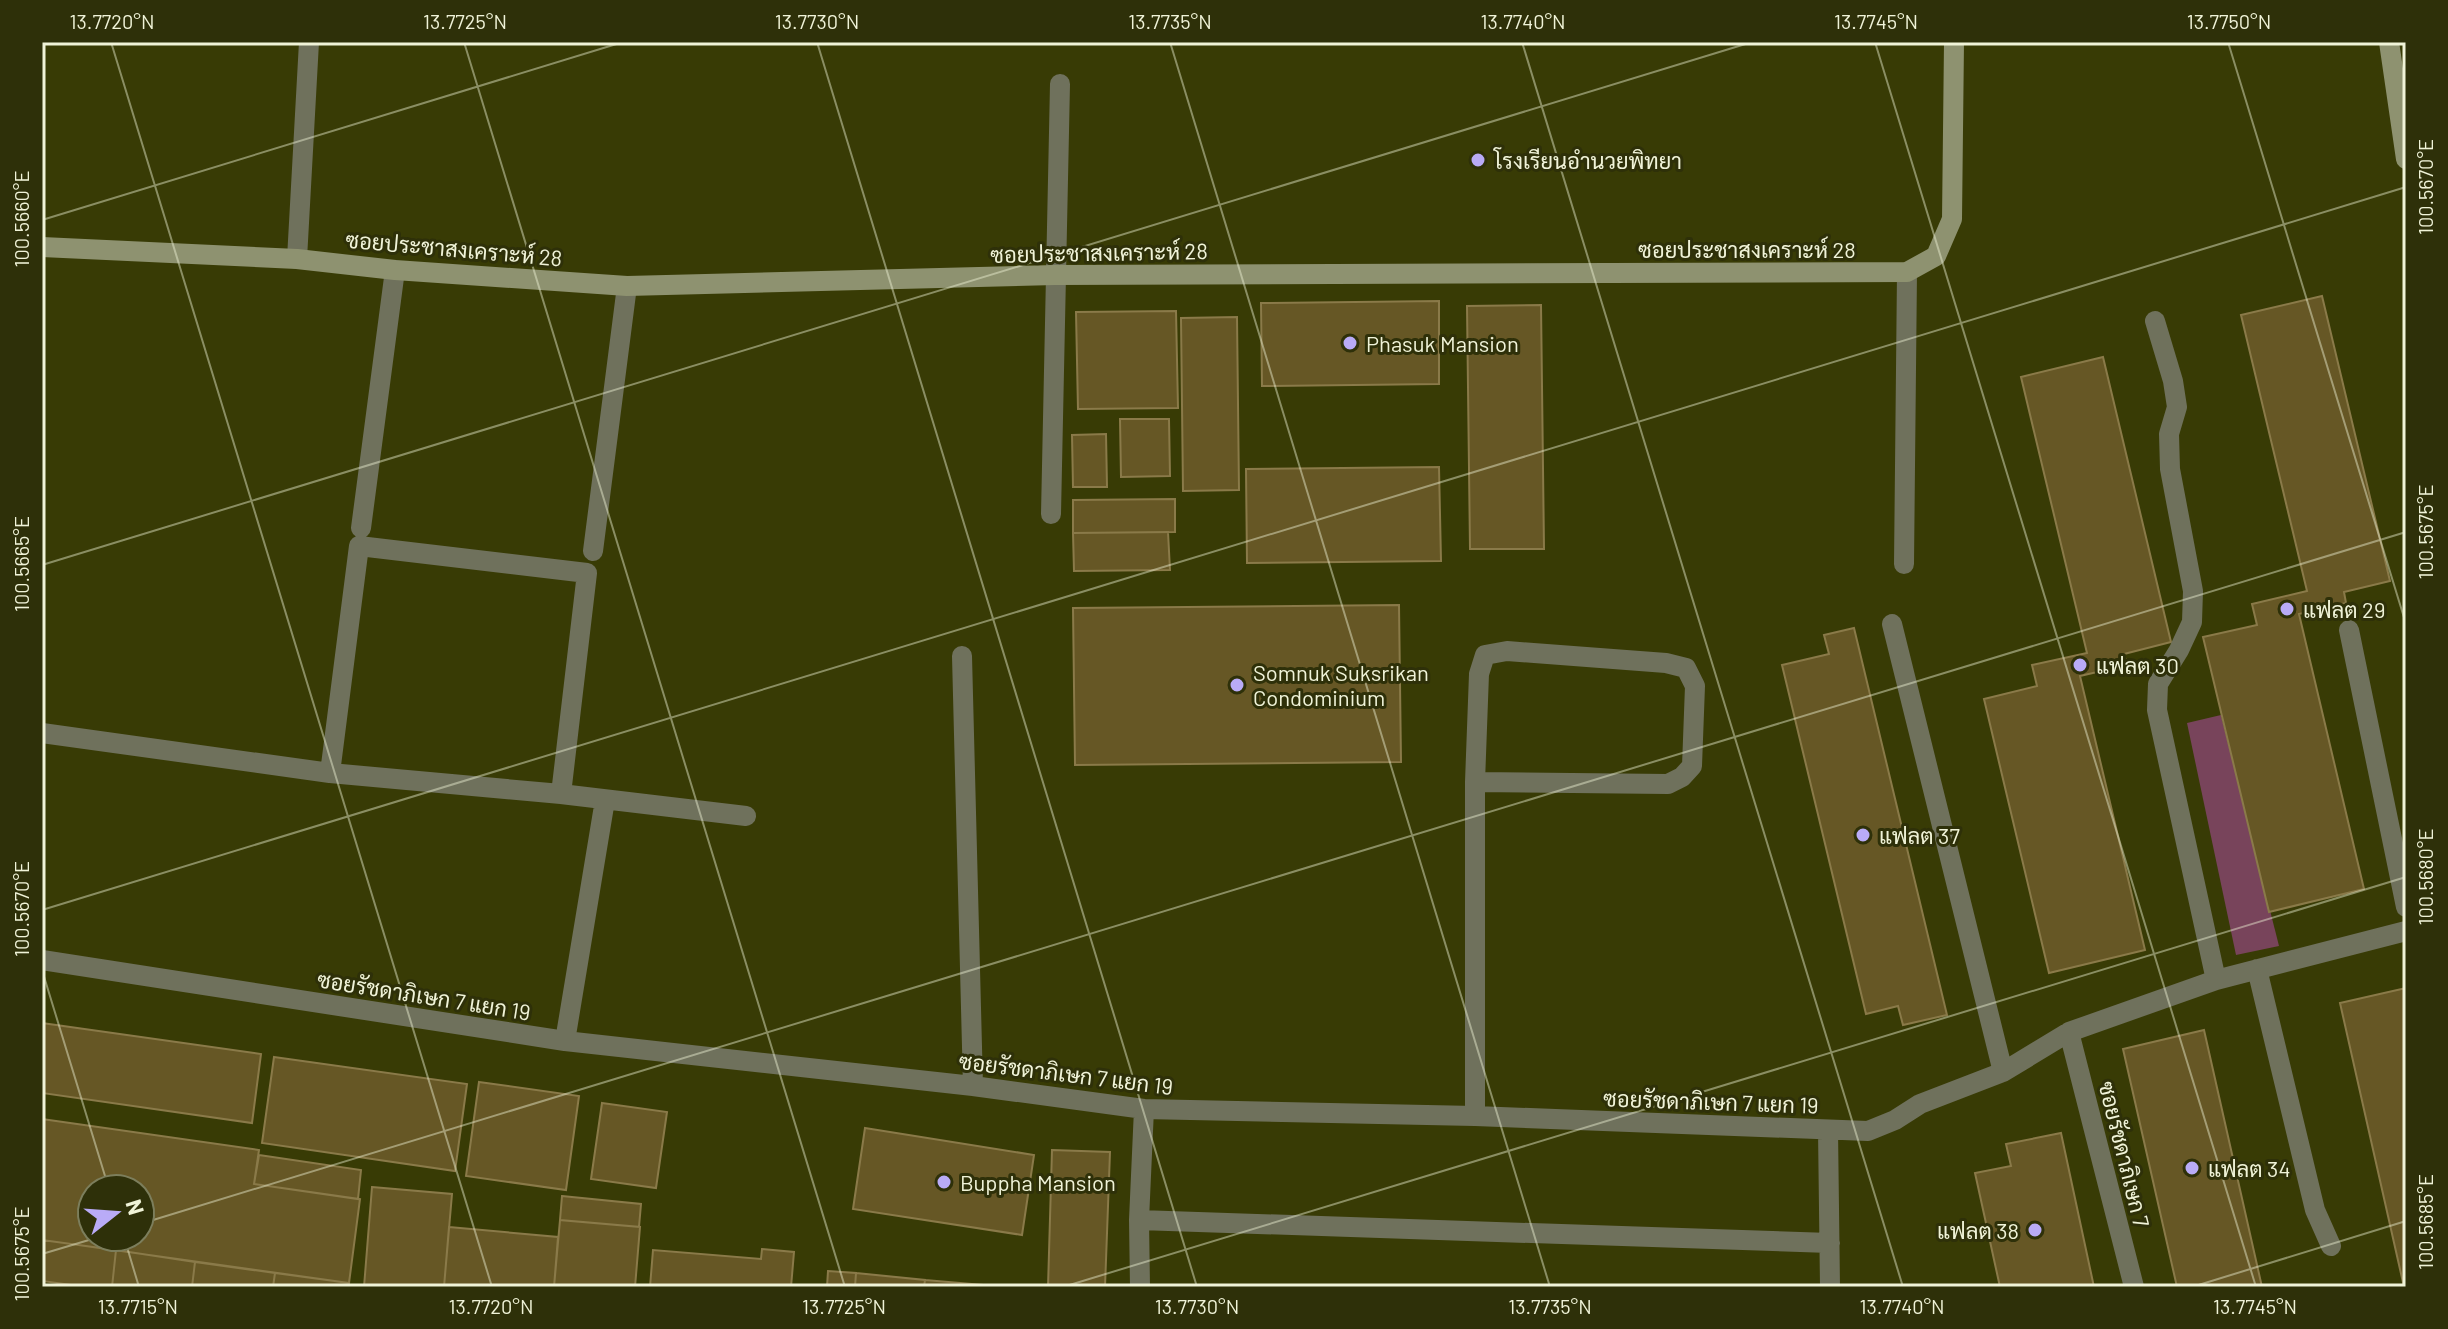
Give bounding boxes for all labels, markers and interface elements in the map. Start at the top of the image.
text: 13.7720°N [70,9,154,33]
text: 13.7725°N [423,9,507,33]
text: 13.7730°N [775,9,859,33]
text: 13.7735°N [1128,9,1212,33]
text: 13.7740°N [1480,9,1566,33]
text: 13.7745°N [1834,9,1918,33]
text: 13.7750°N [2187,9,2271,33]
text: 100.5670°E [2413,139,2437,235]
place label: โรงเรียนอำนวยพิทยา [1493,147,1682,173]
marker: โรงเรียนอำนวยพิทยา [1469,151,1487,169]
text: 100.5660°E [9,170,33,268]
street label: ซอยประชาสงเคราะห์ 28 [345,226,563,270]
street label: ซอยประชาสงเคราะห์ 28 [1638,236,1856,262]
street label: ซอยประชาสงเคราะห์ 28 [990,237,1208,267]
place label: Phasuk Mansion [1366,330,1519,356]
marker: Phasuk Mansion [1341,334,1359,352]
text: 100.5675°E [2413,484,2437,580]
text: 100.5665°E [9,516,33,612]
place label: แฟลต 29 [2303,596,2385,622]
marker: แฟลต 29 [2278,600,2296,618]
place label: แฟลต 30 [2096,652,2179,678]
marker: แฟลต 30 [2071,656,2089,674]
place label: Somnuk Suksrikan Condominium [1253,659,1429,710]
marker: Somnuk Suksrikan Condominium [1228,676,1246,694]
place label: แฟลต 37 [1879,822,1960,848]
marker: แฟลต 37 [1854,826,1872,844]
text: 100.5680°E [2413,828,2437,926]
text: 100.5670°E [9,861,33,957]
street label: ซอยรัชดาภิเษก 7 แยก 19 [316,965,532,1025]
street label: ซอยรัชดาภิเษก 7 แยก 19 [957,1047,1175,1099]
street label: ซอยรัชดาภิเษก 7 [2094,1078,2156,1230]
street label: ซอยรัชดาภิเษก 7 แยก 19 [1603,1084,1819,1118]
place label: แฟลต 34 [2208,1155,2291,1181]
marker: แฟลต 34 [2183,1159,2201,1177]
place label: Buppha Mansion [960,1169,1116,1195]
north arrow [76,1173,156,1253]
marker: Buppha Mansion [935,1173,953,1191]
text: 100.5685°E [2413,1174,2437,1270]
text: N [122,1196,151,1218]
text: 100.5675°E [9,1206,33,1302]
place label: แฟลต 38 [1937,1217,2019,1243]
marker: แฟลต 38 [2026,1221,2044,1239]
text: 13.7715°N [98,1294,178,1318]
text: 13.7720°N [449,1294,533,1318]
text: 13.7725°N [802,1294,886,1318]
text: 13.7730°N [1155,1294,1239,1318]
text: 13.7735°N [1508,1294,1592,1318]
text: 13.7740°N [1859,1294,1945,1318]
text: 13.7745°N [2213,1294,2297,1318]

